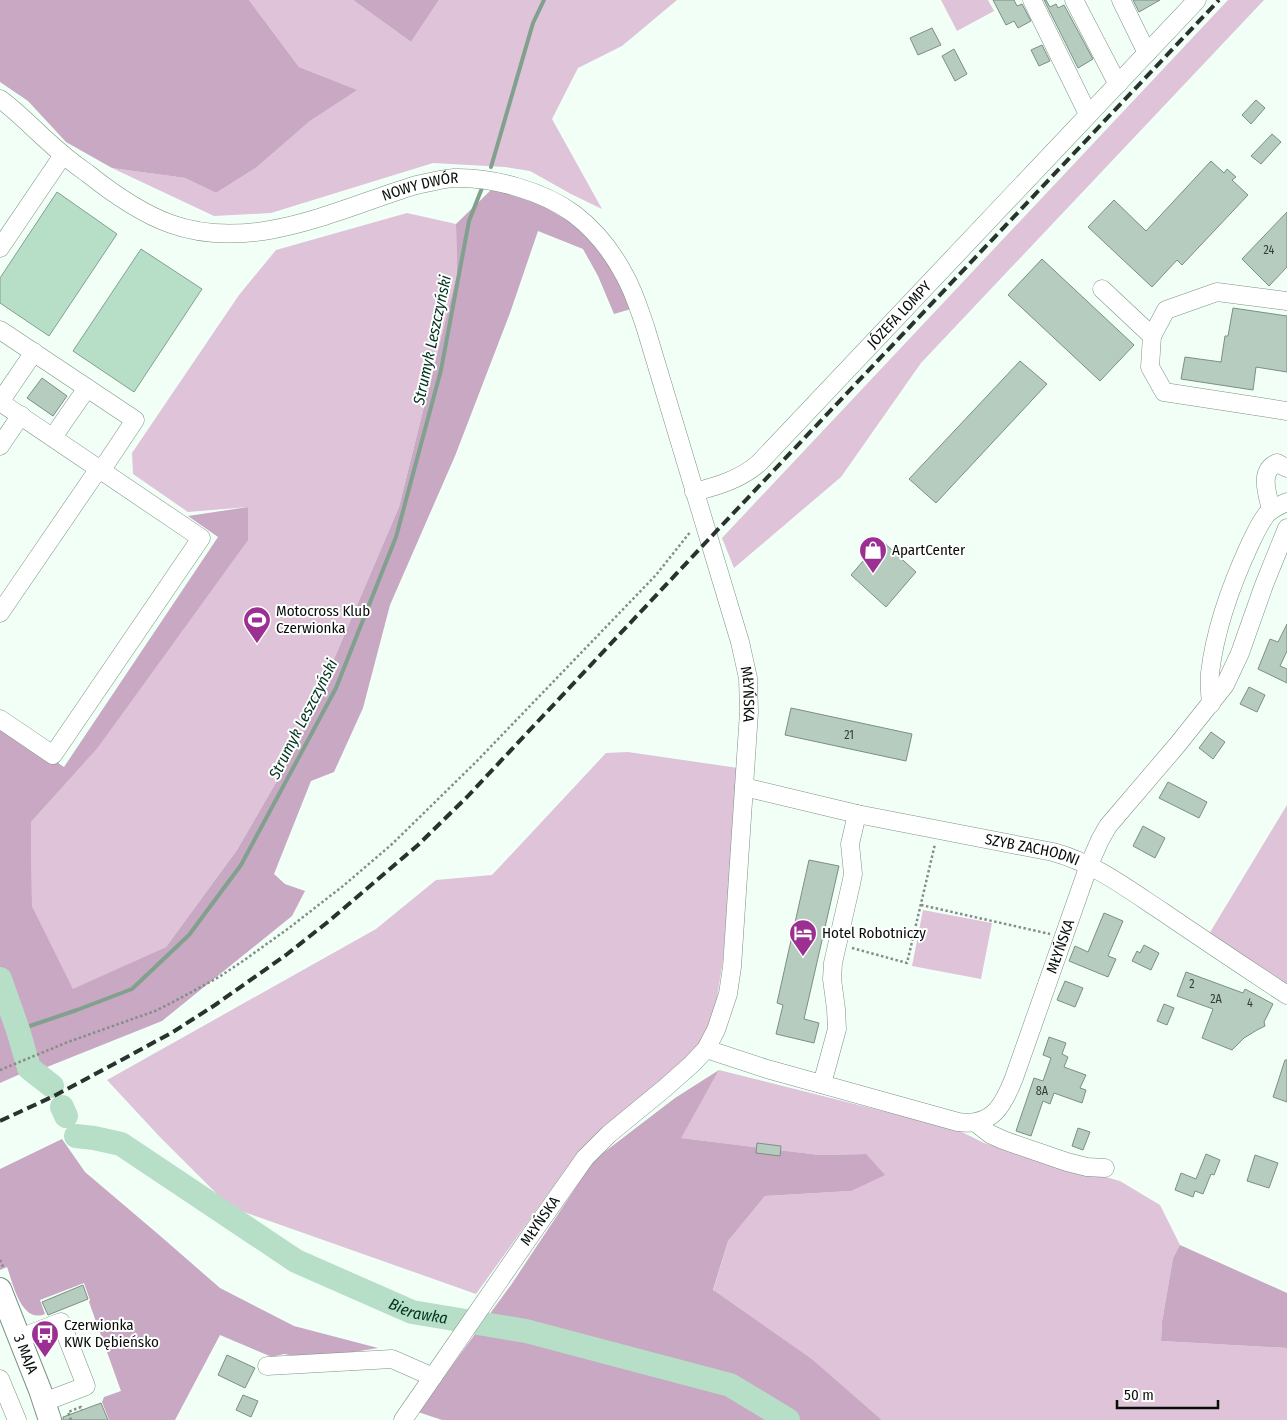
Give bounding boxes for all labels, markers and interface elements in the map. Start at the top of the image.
street label: NOWY DWÓR [380,169,459,205]
house number: 24 [1264,243,1275,257]
water label: Strumyk Leszczyński [409,273,455,408]
street label: JÓZEFA LOMPY [863,277,935,352]
shop icon: ApartCenter [858,535,888,574]
place label: ApartCenter [892,541,966,559]
place label: Motocross Klub Czerwionka [276,602,370,637]
sports icon: Motocross Klub Czerwionka [242,605,272,644]
water label: Strumyk Leszczyński [264,656,341,783]
street label: MŁYŃSKA [737,665,758,723]
house number: 21 [844,728,854,742]
street label: SZYB ZACHODNI [984,830,1082,869]
street label: MŁYŃSKA [1043,917,1078,976]
hotel icon: Hotel Robotniczy [788,918,818,957]
place label: Hotel Robotniczy [822,924,926,942]
house number: 2 [1189,977,1195,991]
house number: 2A [1210,992,1222,1006]
house number: 4 [1247,996,1253,1010]
house number: 8A [1036,1084,1049,1098]
street label: MŁYŃSKA [517,1193,564,1249]
water label: Bierawka [386,1294,449,1327]
place label: Czerwionka KWK Dębieńsko [64,1316,159,1351]
bus stop icon: Czerwionka KWK Dębieńsko [30,1319,60,1358]
street label: 3 MAJA [10,1332,42,1376]
scale bar [1117,1378,1218,1410]
text: 50 m [1124,1386,1154,1404]

